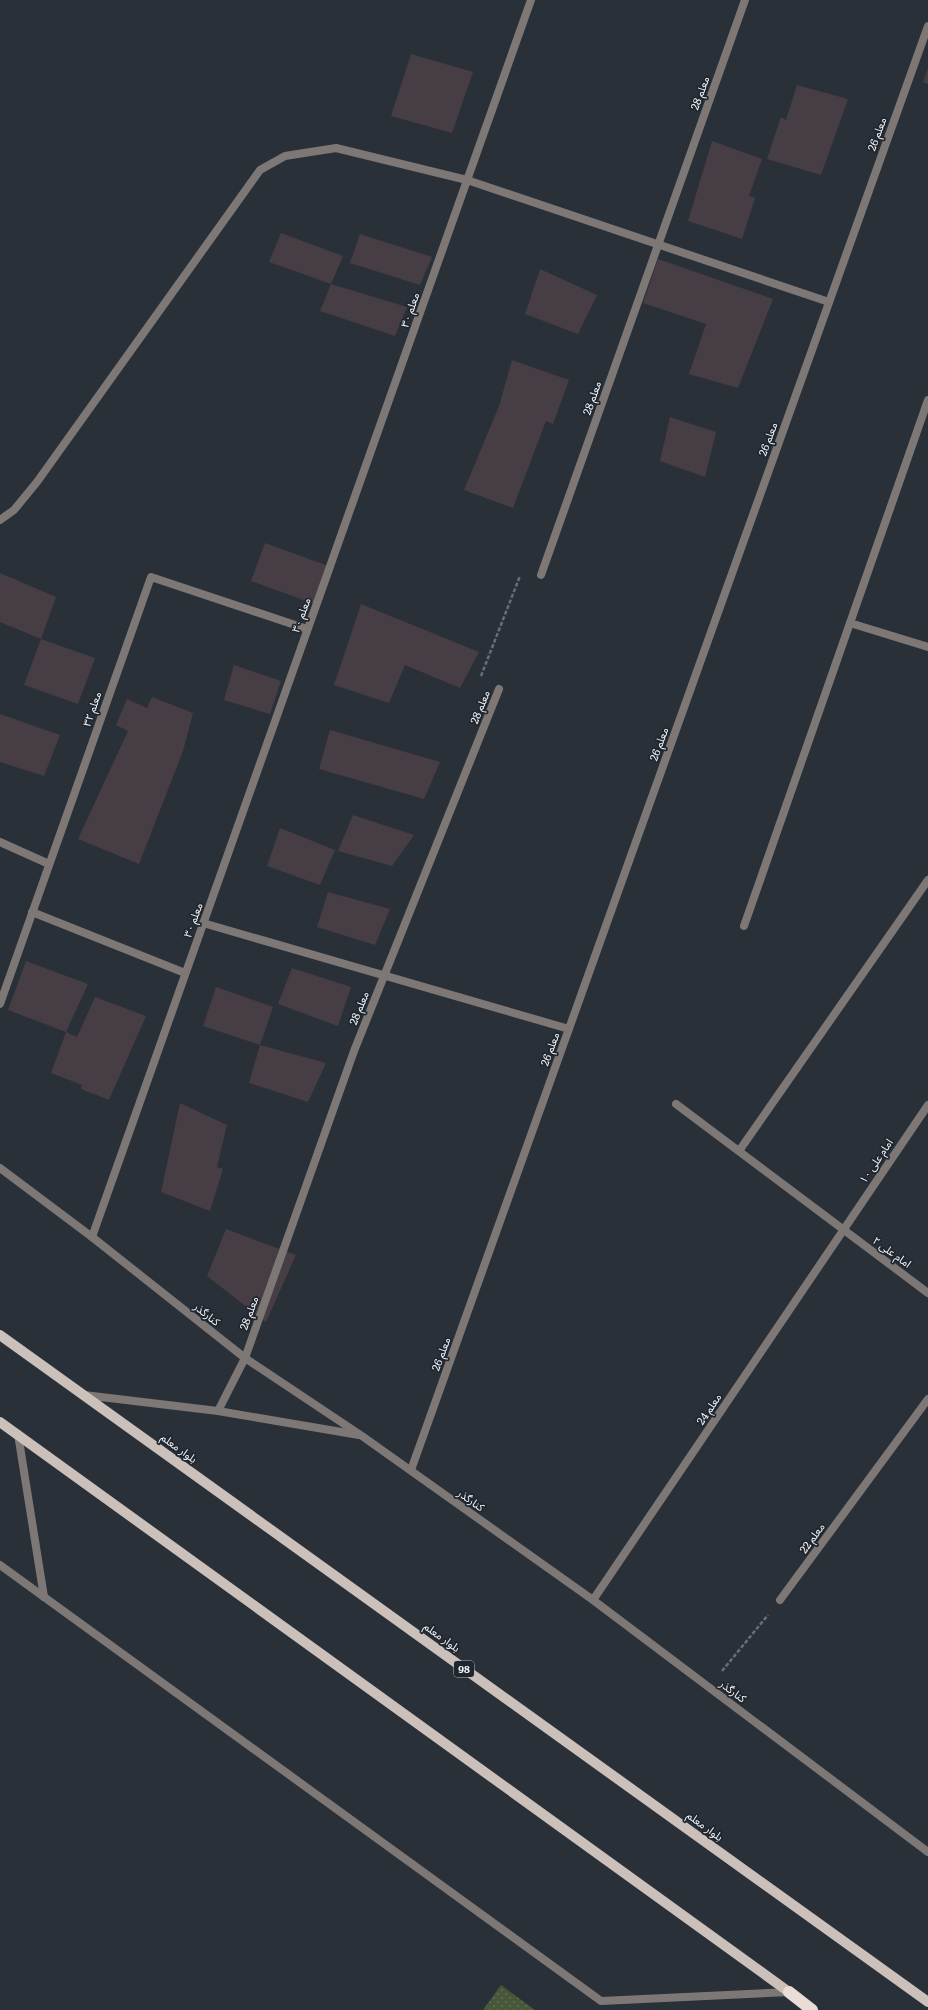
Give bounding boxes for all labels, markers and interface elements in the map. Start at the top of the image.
street label: معلم 28 [686,73,714,112]
street label: معلم 26 [863,114,891,153]
street label: معلم ۳۰ [396,290,424,330]
street label: معلم 28 [578,378,606,417]
street label: معلم 26 [754,419,782,458]
street label: معلم ۳۰ [286,595,316,635]
street label: معلم 28 [465,687,495,727]
street label: معلم ۳۲ [78,689,106,729]
street label: معلم 26 [645,724,673,763]
street label: معلم ۳۰ [178,900,208,940]
street label: معلم 28 [344,988,374,1028]
street label: معلم 26 [536,1029,564,1068]
street label: امام علی ۱۰ [854,1135,897,1187]
street label: امام علی ۲ [869,1232,915,1272]
street label: معلم 28 [235,1293,263,1332]
street label: کنارگذر [190,1297,225,1329]
street label: معلم 26 [427,1334,455,1373]
street label: معلم 24 [692,1389,726,1428]
street label: بلوار معلم [157,1429,201,1467]
street label: کنارگذر [454,1484,489,1514]
street label: معلم 22 [795,1519,830,1557]
street label: بلوار معلم [420,1618,464,1656]
road number: 98 [454,1661,474,1677]
street label: کنارگذر [716,1674,751,1706]
street label: بلوار معلم [683,1807,727,1845]

